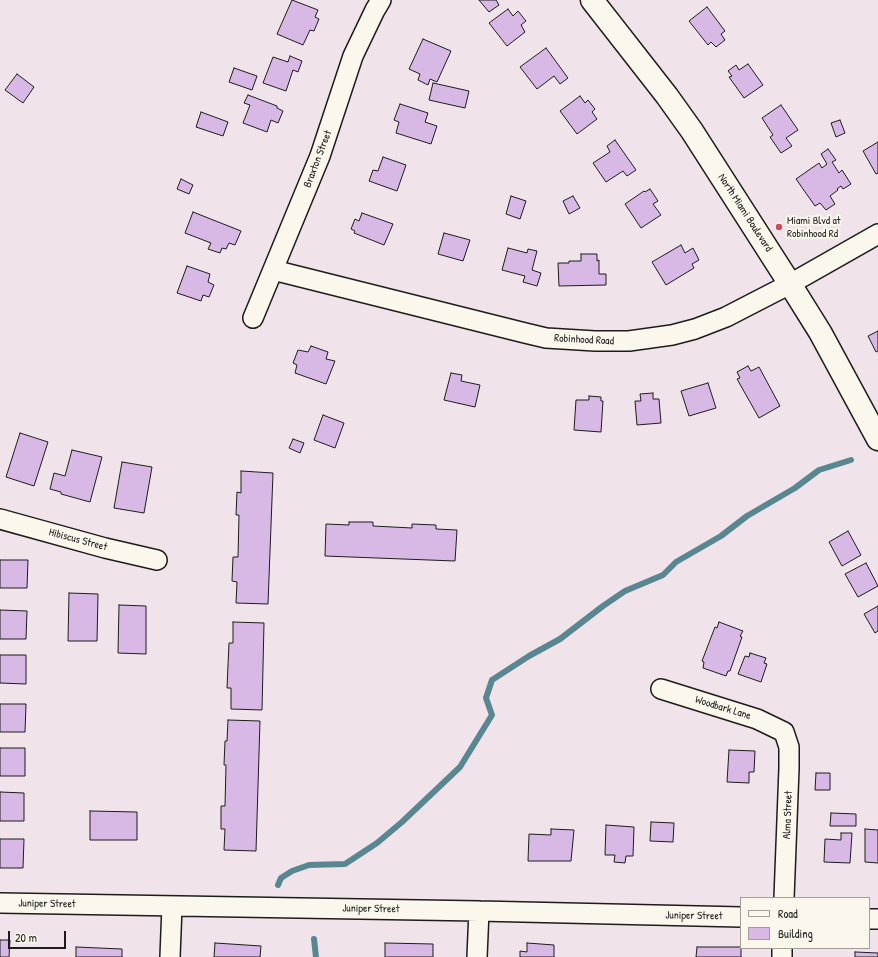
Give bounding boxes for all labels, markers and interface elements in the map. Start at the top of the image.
street label: Braxton Street [301,128,335,190]
street label: North Miami Boulevard [715,172,775,254]
place label: Miami Blvd at Robinhood Rd [787,214,841,240]
marker: Miami Blvd at Robinhood Rd [774,222,784,232]
street label: Robinhood Road [554,332,614,348]
street label: Hibiscus Street [47,526,109,554]
street label: Woodbark Lane [693,693,753,723]
street label: Alma Street [781,791,795,839]
street label: Juniper Street [18,897,76,911]
legend [740,897,870,949]
street label: Juniper Street [342,902,400,916]
text: Road [778,905,798,922]
street label: Juniper Street [665,909,723,923]
scale bar [10,923,68,949]
text: Building [778,925,813,942]
text: 20 m [15,929,37,946]

